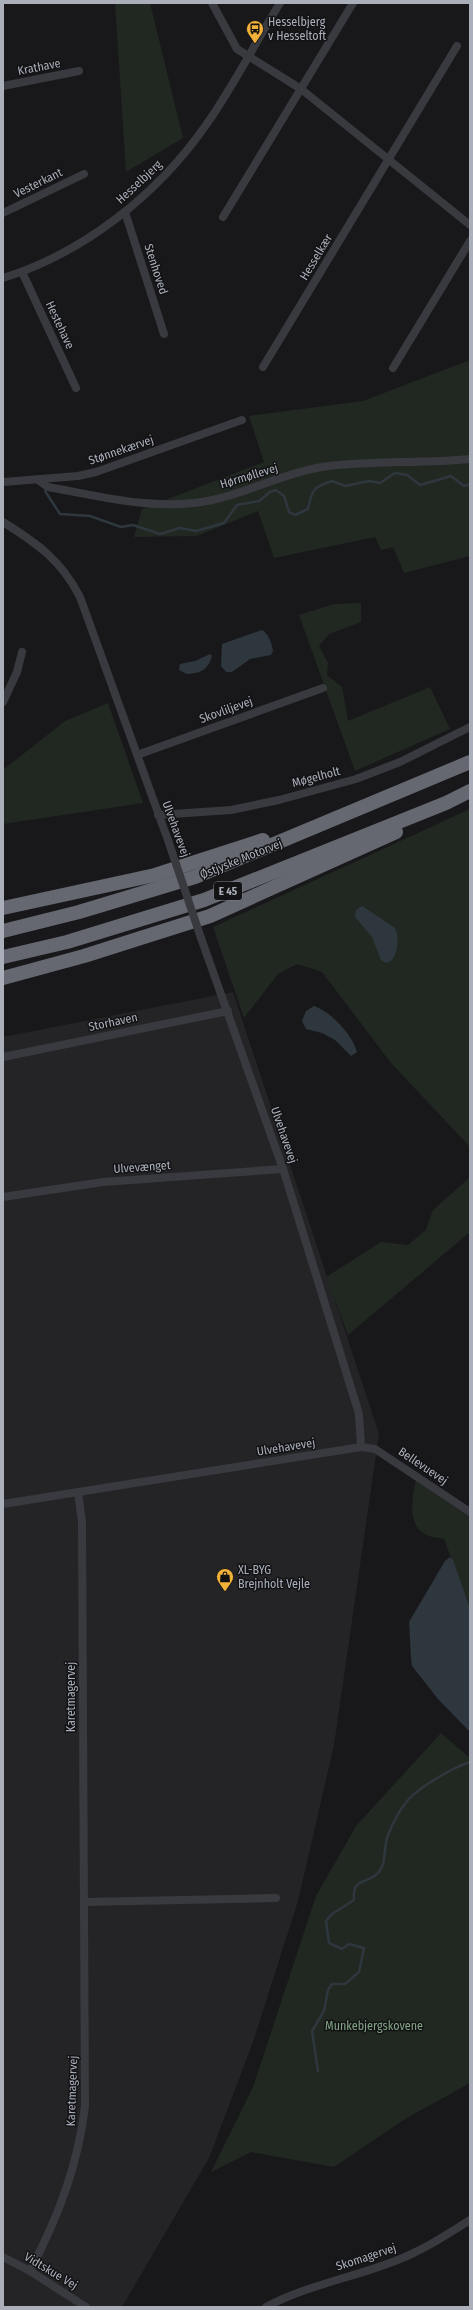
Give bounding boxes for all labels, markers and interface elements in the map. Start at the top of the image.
place label: Hesselbjerg v Hesseltoft [268,15,326,43]
bus stop icon: Hesselbjerg v Hesseltoft [245,19,265,44]
street label: Krathave [16,56,62,78]
street label: Hesselbjerg [113,157,165,207]
street label: Vesterkant [11,165,65,201]
street label: Hesselkær [297,231,336,283]
street label: Stenhoved [141,242,171,296]
street label: Hestehave [43,299,77,351]
street label: Stønnekærvej [87,432,155,468]
street label: Hørmøllevej [218,461,280,491]
street label: Skovliljevej [198,694,254,726]
street label: Møgelholt [290,764,342,790]
street label: Ulvehavevej [159,799,193,859]
street label: Østjyske Motorvej [198,836,284,882]
road number: E 45 [214,882,242,900]
street label: Storhaven [87,1010,139,1034]
street label: Ulvehavevej [268,1105,300,1165]
street label: Ulvevænget [113,1158,171,1176]
street label: Ulvehavevej [256,1435,316,1459]
street label: Bellevuevej [396,1444,450,1488]
place label: XL-BYG Brejnholt Vejle [238,1563,310,1591]
shop icon: XL-BYG Brejnholt Vejle [215,1567,235,1592]
street label: Karetmagervej [64,1662,78,1732]
park label: Munkebjergskovene [325,2019,423,2033]
street label: Karetmagervej [64,2055,80,2127]
street label: Skomagervej [334,2241,398,2273]
street label: Vidtskue Vej [22,2250,80,2292]

